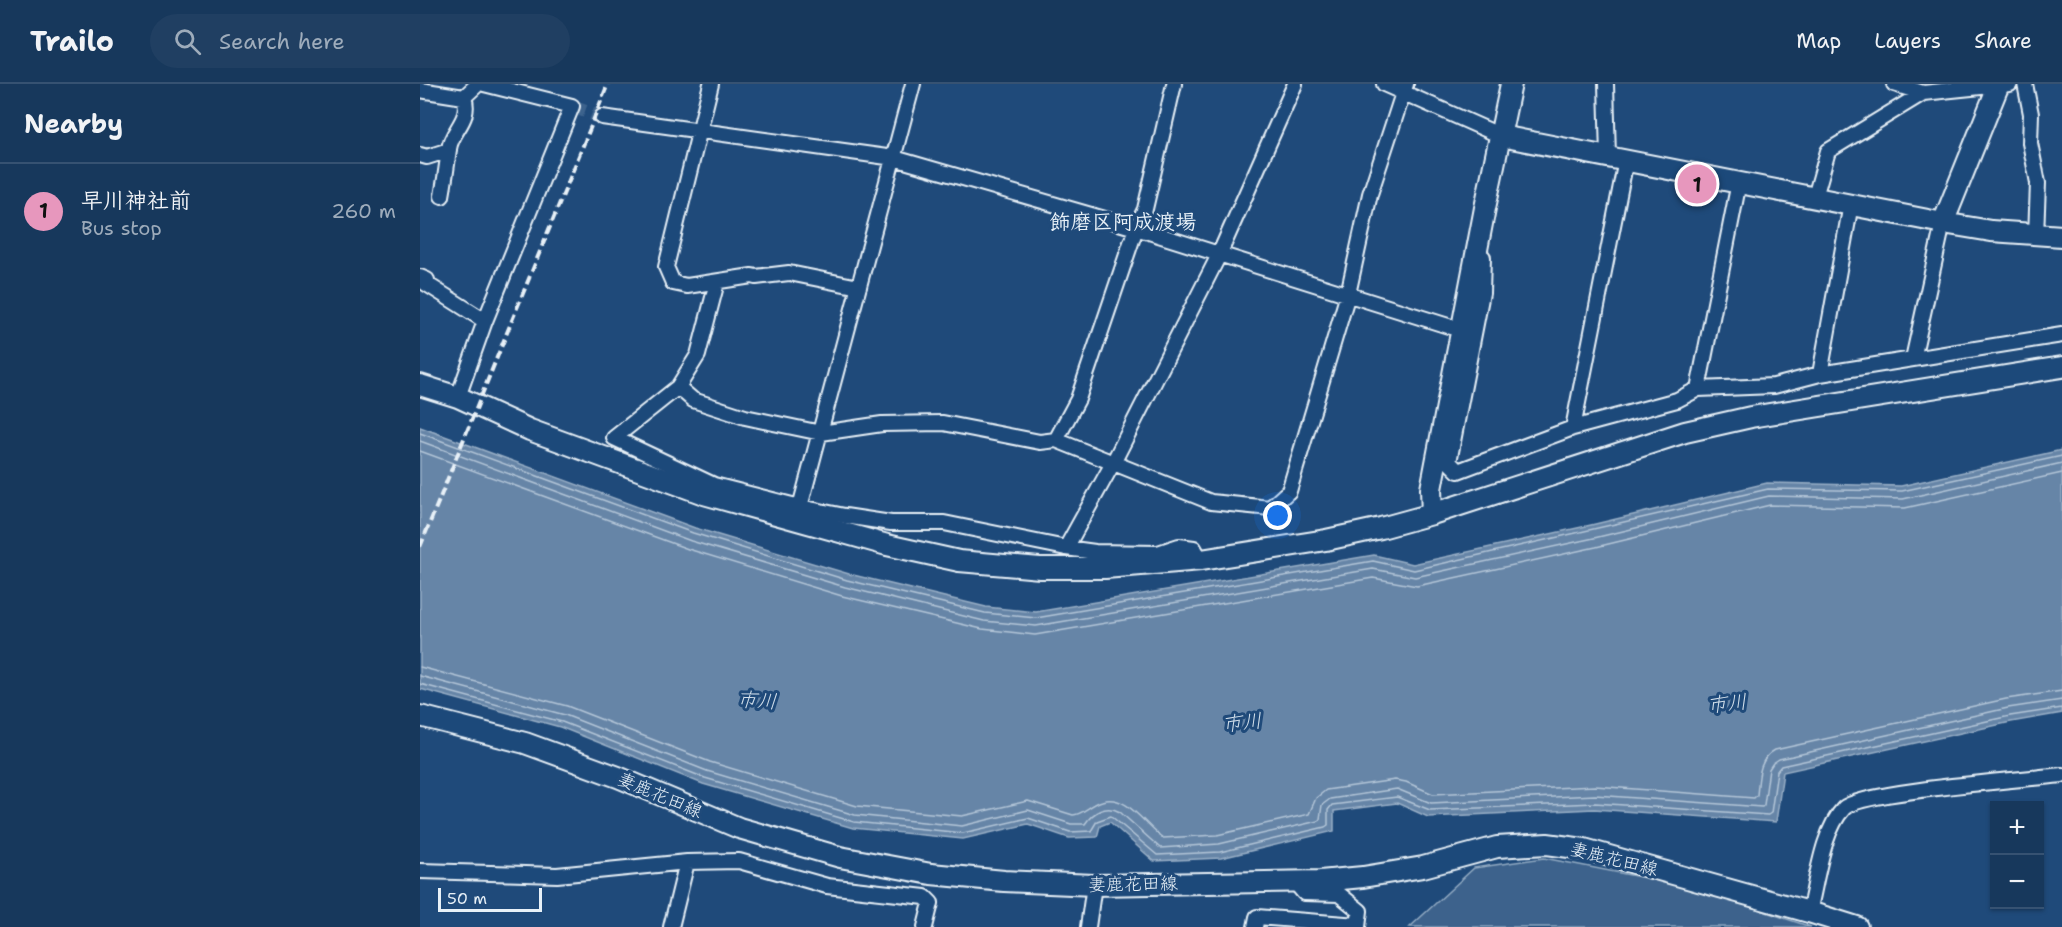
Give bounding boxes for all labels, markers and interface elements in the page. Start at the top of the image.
search box [150,14,570,68]
text: Trailo [30,22,114,60]
icon: search [171,25,204,58]
text: Search here [219,27,345,56]
text: Map [1796,27,1841,55]
text: Layers [1874,27,1941,55]
text: Share [1974,27,2032,55]
text: Nearby [24,106,123,141]
pin: 1 [1678,162,1716,206]
text: 早川神社前 [81,186,191,215]
text: 1 [39,198,48,224]
text: 260 m [331,198,396,224]
district label: 飾磨区阿成渡場 [1050,208,1197,236]
text: Bus stop [81,215,162,241]
your location [1263,501,1292,530]
water label: 市川 [736,686,778,714]
water label: 市川 [1706,688,1748,718]
water label: 市川 [1221,707,1263,737]
street label: 妻鹿花田線 [614,766,706,824]
map controls [1990,801,2044,909]
button: + [1990,801,2044,855]
street label: 妻鹿花田線 [1567,836,1661,882]
button: − [1990,855,2044,909]
street label: 妻鹿花田線 [1088,871,1178,897]
scale bar [438,885,542,912]
text: 50 m [447,888,487,909]

